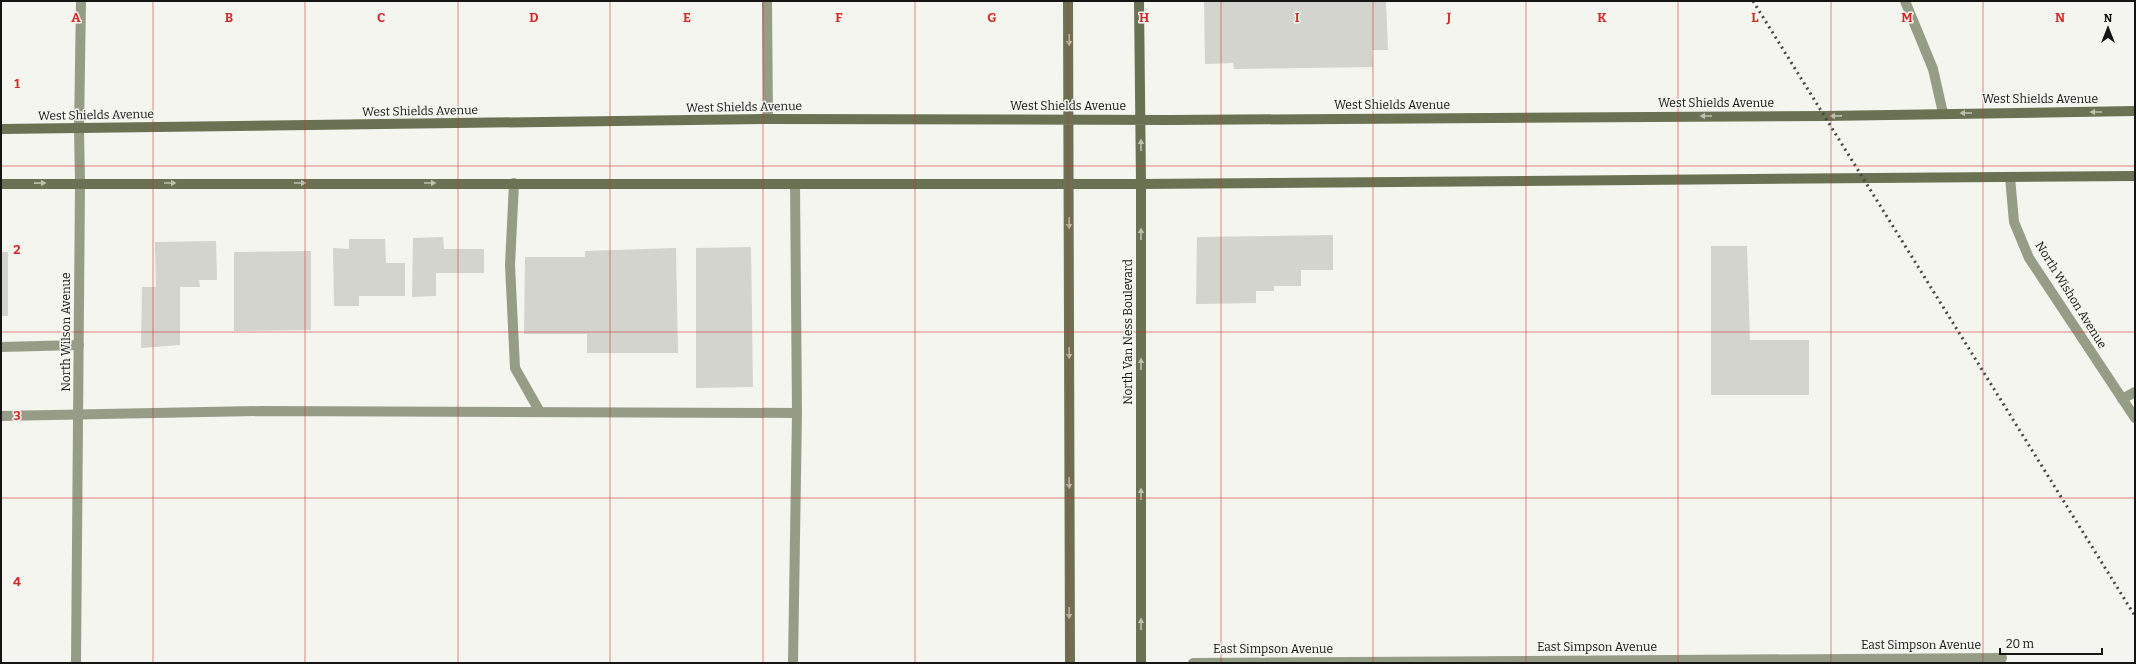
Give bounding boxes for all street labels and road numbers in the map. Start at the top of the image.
street label: West Shields Avenue [1982,92,2098,106]
street label: West Shields Avenue [1658,96,1774,110]
street label: West Shields Avenue [1334,98,1450,112]
street label: West Shields Avenue [686,99,802,115]
street label: West Shields Avenue [1010,99,1126,113]
street label: West Shields Avenue [362,103,478,119]
street label: West Shields Avenue [38,107,154,123]
street label: North Wishon Avenue [2032,239,2110,351]
street label: North Van Ness Boulevard [1121,259,1135,405]
street label: North Wilson Avenue [59,272,73,392]
street label: East Simpson Avenue [1861,638,1981,652]
street label: East Simpson Avenue [1537,640,1657,654]
street label: East Simpson Avenue [1213,642,1333,656]

